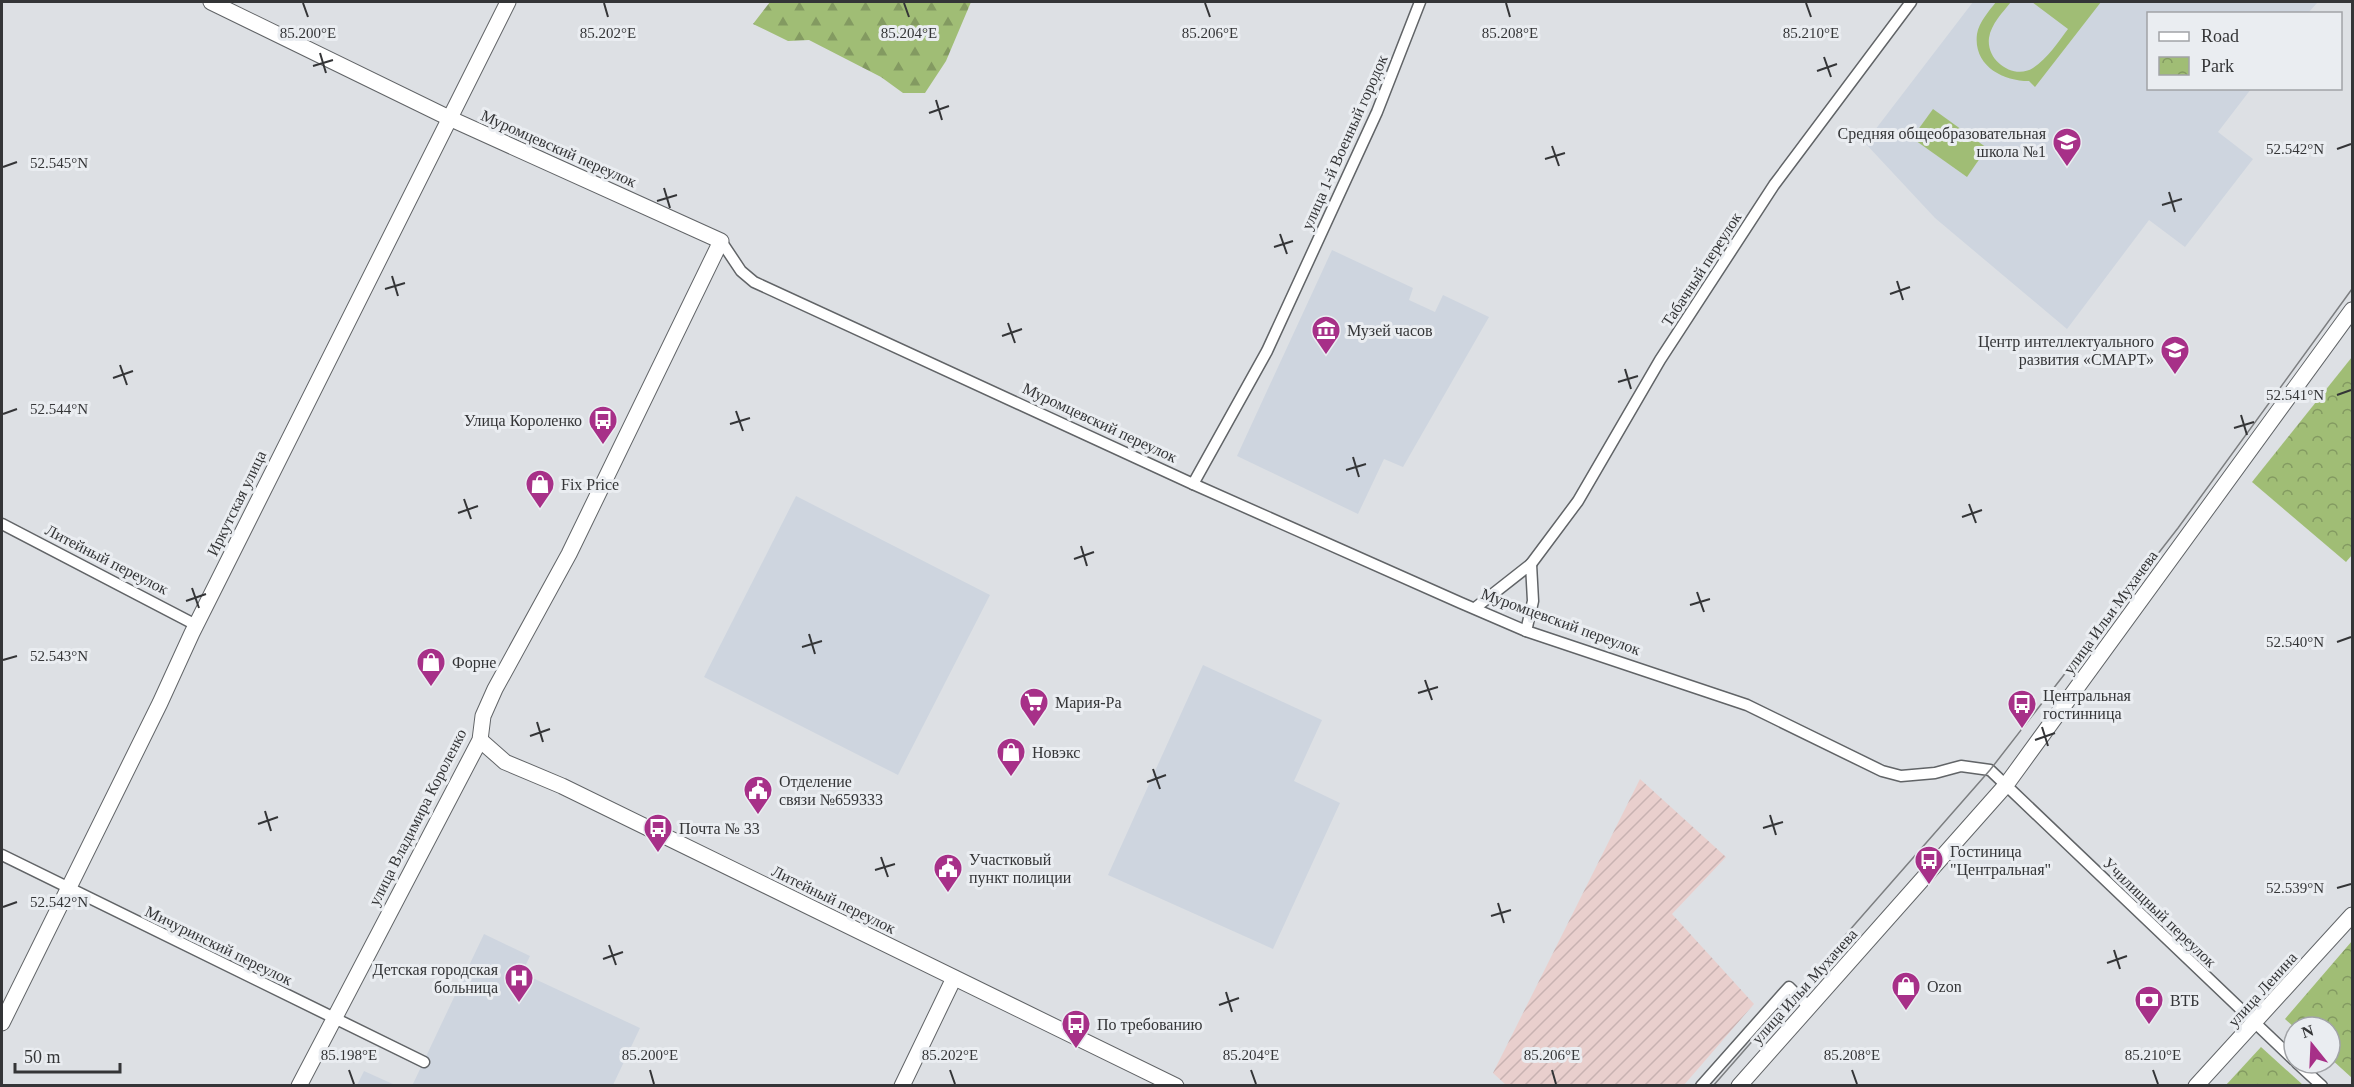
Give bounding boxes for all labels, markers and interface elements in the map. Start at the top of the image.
legend [2147,12,2342,90]
text: 85.200°E [280,25,336,41]
text: 85.202°E [580,25,636,41]
text: 85.204°E [881,25,937,41]
text: 85.206°E [1182,25,1238,41]
text: 85.208°E [1482,25,1538,41]
text: 85.210°E [1783,25,1839,41]
text: Road [2201,26,2239,46]
street label: улица 1-й Военный городок [1298,52,1392,233]
text: Park [2201,56,2234,76]
street label: Муромцевский переулок [478,106,639,191]
place label: Средняя общеобразовательная школа №1 [1838,125,2047,160]
school or university icon: Средняя общеобразовательная школа №1 [2051,126,2083,168]
text: 52.542°N [2266,141,2324,157]
text: 52.545°N [30,155,88,171]
street label: Табачный переулок [1658,209,1746,330]
museum icon: Музей часов [1310,314,1342,356]
place label: Музей часов [1347,322,1433,340]
place label: Центр интеллектуального развития «СМАРТ» [1978,333,2154,369]
school or university icon: Центр интеллектуального развития «СМАРТ» [2159,334,2191,376]
street label: Муромцевский переулок [1020,379,1180,467]
text: 52.541°N [2266,387,2324,403]
text: 52.544°N [30,401,88,417]
bus stop icon: Улица Короленко [587,404,619,446]
place label: Улица Короленко [464,412,582,430]
street label: Иркутская улица [204,448,270,559]
shop icon: Fix Price [524,468,556,510]
place label: Fix Price [561,476,619,493]
street label: Литейный переулок [42,521,171,599]
street label: улица Ильи Мухачева [2060,547,2162,678]
street label: Муромцевский переулок [1479,585,1643,659]
text: 52.540°N [2266,634,2324,650]
shop icon: Форне [415,646,447,688]
text: 52.543°N [30,648,88,664]
place label: Форне [452,654,496,672]
supermarket icon: Мария-Ра [1018,686,1050,728]
place label: Центральная гостинница [2043,687,2132,723]
bus stop icon: Центральная гостинница [2006,688,2038,730]
place label: Мария-Ра [1055,694,1122,712]
street label: улица Владимира Короленко [365,726,470,909]
shop icon: Новэкс [995,736,1027,778]
place label: Новэкс [1032,744,1080,761]
place label: Отделение связи №659333 [779,773,883,808]
public building icon: Отделение связи №659333 [742,774,774,816]
bus stop icon: Почта № 33 [642,812,674,854]
place label: Почта № 33 [679,820,760,837]
place label: Гостиница "Центральная" [1950,843,2051,879]
bus stop icon: Гостиница "Центральная" [1913,844,1945,886]
place label: Участковый пункт полиции [969,851,1072,887]
public building icon: Участковый пункт полиции [932,852,964,894]
street label: Училищный переулок [2099,854,2220,971]
street label: Литейный переулок [769,862,899,938]
text: 52.539°N [2266,880,2324,896]
text: 52.542°N [30,894,88,910]
street label: Мичуринский переулок [142,902,295,989]
street label: улица Ильи Мухачева [1748,925,1861,1048]
street label: улица Ленина [2225,949,2301,1031]
place label: Детская городская больница [373,961,499,997]
hospital icon: Детская городская больница [503,962,535,1004]
shop icon: Ozon [1890,970,1922,1012]
place label: Ozon [1927,978,1962,995]
bank icon: ВТБ [2133,984,2165,1026]
place label: ВТБ [2170,992,2199,1009]
bus stop icon: По требованию [1060,1008,1092,1050]
north arrow [2282,1015,2342,1075]
place label: По требованию [1097,1016,1203,1034]
text: N [2299,1021,2316,1041]
scale bar [15,1036,120,1074]
text: 50 m [24,1047,61,1067]
text: 85.198°E [321,1047,377,1063]
text: 85.200°E [622,1047,678,1063]
text: 85.202°E [922,1047,978,1063]
text: 85.204°E [1223,1047,1279,1063]
text: 85.206°E [1524,1047,1580,1063]
text: 85.208°E [1824,1047,1880,1063]
text: 85.210°E [2125,1047,2181,1063]

